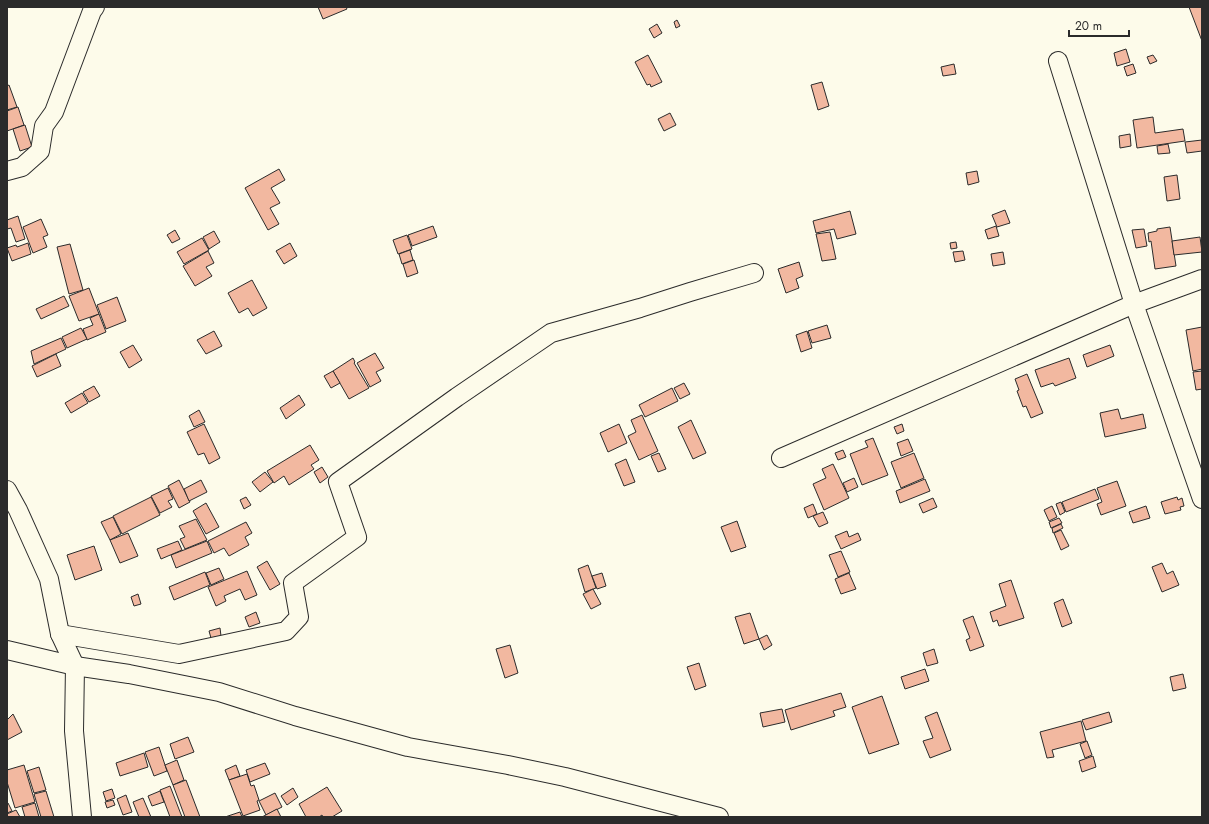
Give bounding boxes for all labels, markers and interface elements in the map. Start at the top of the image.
scale bar [1069,12,1129,38]
text: 20 m [1075,17,1102,35]

